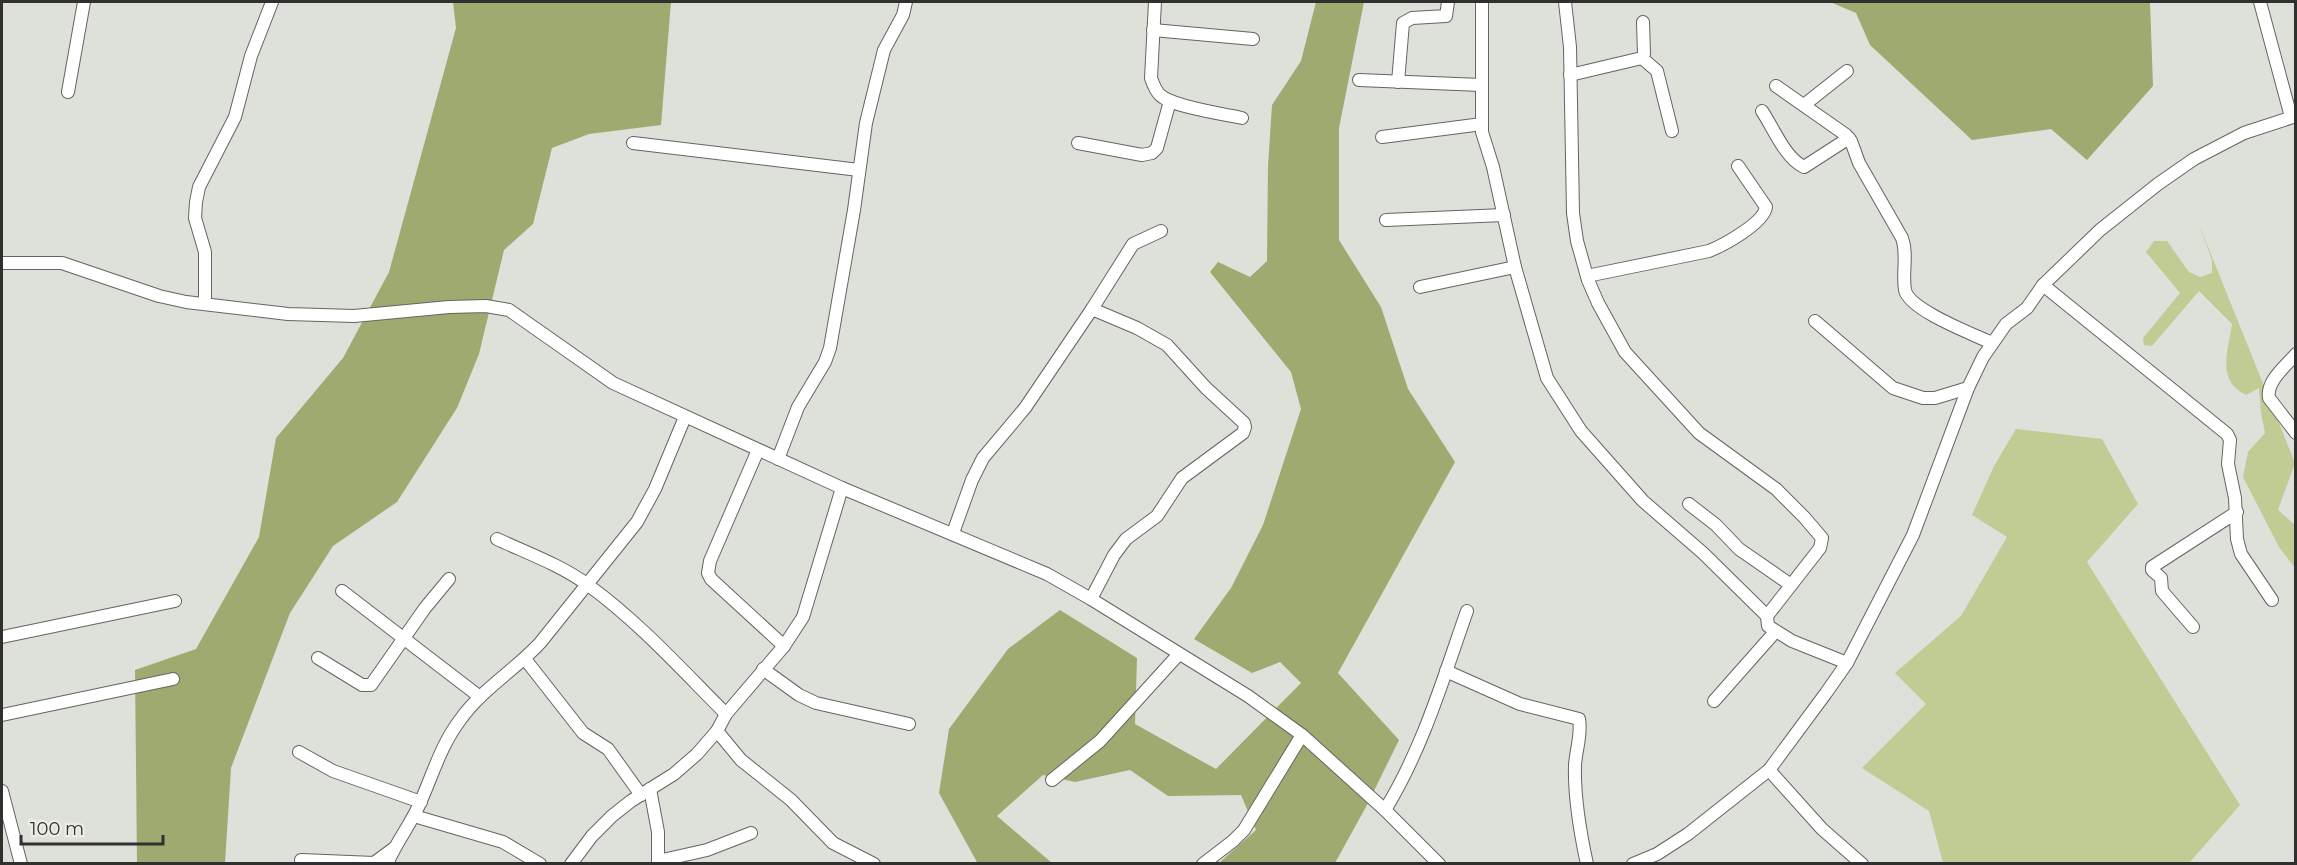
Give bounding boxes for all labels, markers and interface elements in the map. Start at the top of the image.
scale bar [21,808,164,846]
text: 100 m [30,818,84,840]

